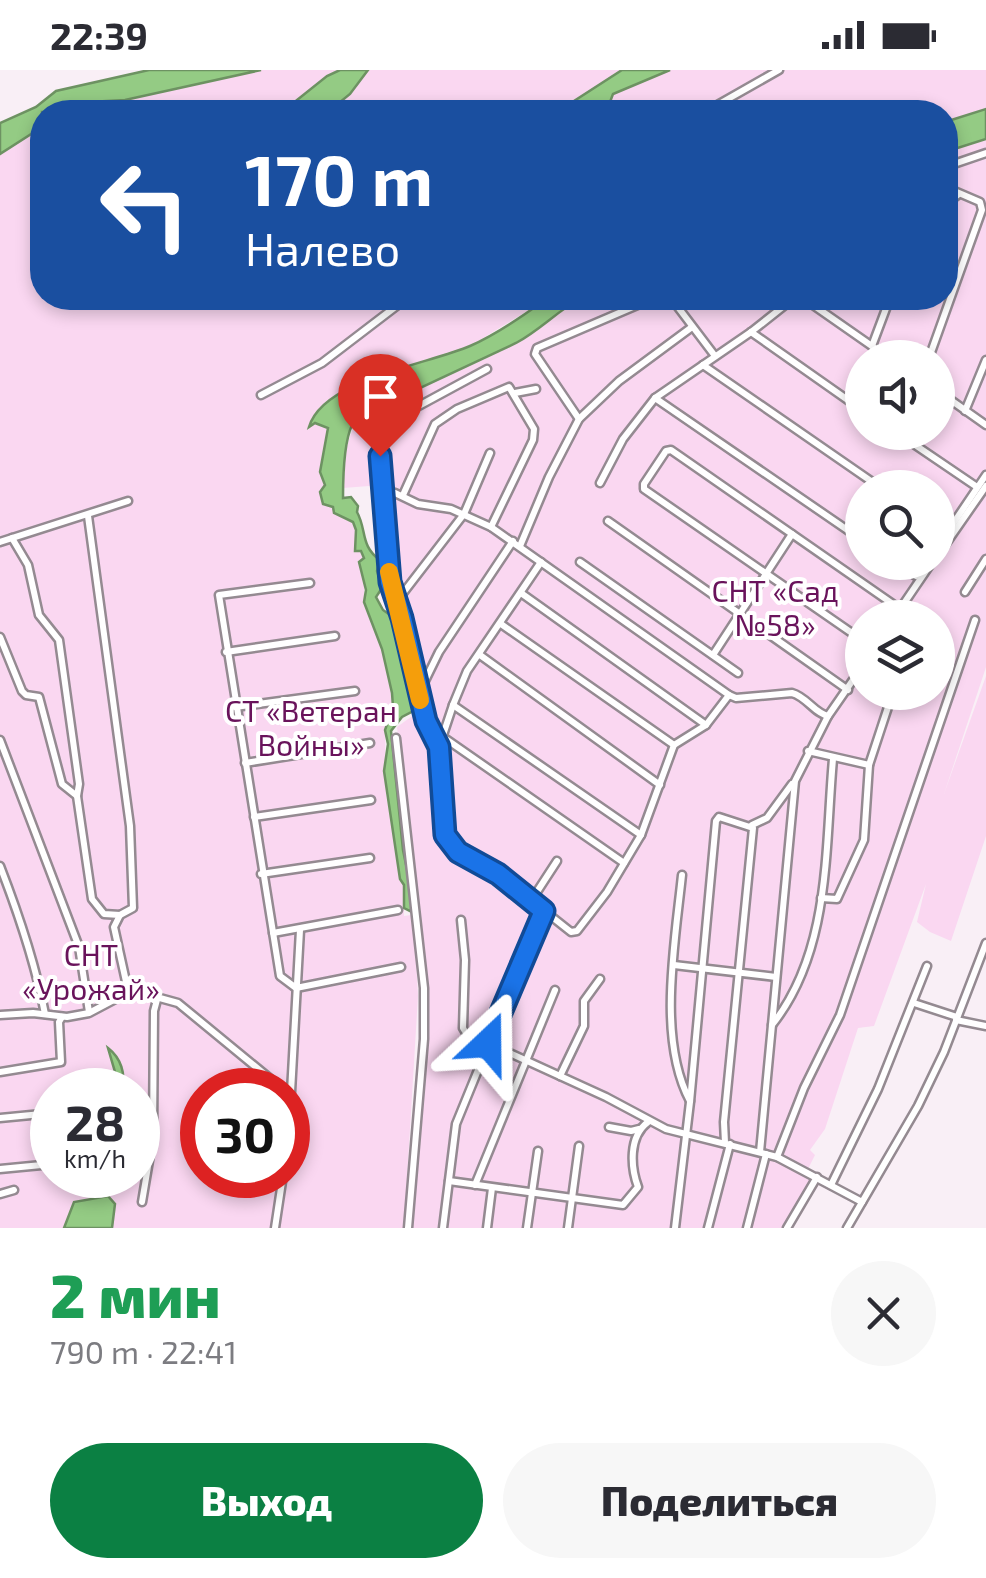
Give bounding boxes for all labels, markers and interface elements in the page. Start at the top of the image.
text: 22:39 [50,12,148,58]
text: 170 m [245,136,433,220]
icon: left [80,140,210,270]
text: Налево [245,221,400,275]
map controls [845,340,955,710]
button: sound [845,340,955,450]
pin [338,354,423,457]
icon: arrive [353,369,408,424]
button: search [845,470,955,580]
park label: СНТ «Сад №58» [711,572,839,642]
button: layers [845,600,955,710]
park label: СТ «Ветеран Войны» [225,692,397,762]
park label: СНТ «Урожай» [22,936,160,1006]
position arrow [436,991,540,1095]
speed limit sign: 30 [180,1068,310,1198]
text: 28 [65,1091,125,1151]
text: km/h [64,1143,126,1173]
text: 2 мин [50,1258,221,1330]
button: close [831,1261,936,1366]
text: 790 m · 22:41 [50,1332,237,1370]
button: Выход [50,1443,483,1558]
button: Поделиться [503,1443,936,1558]

